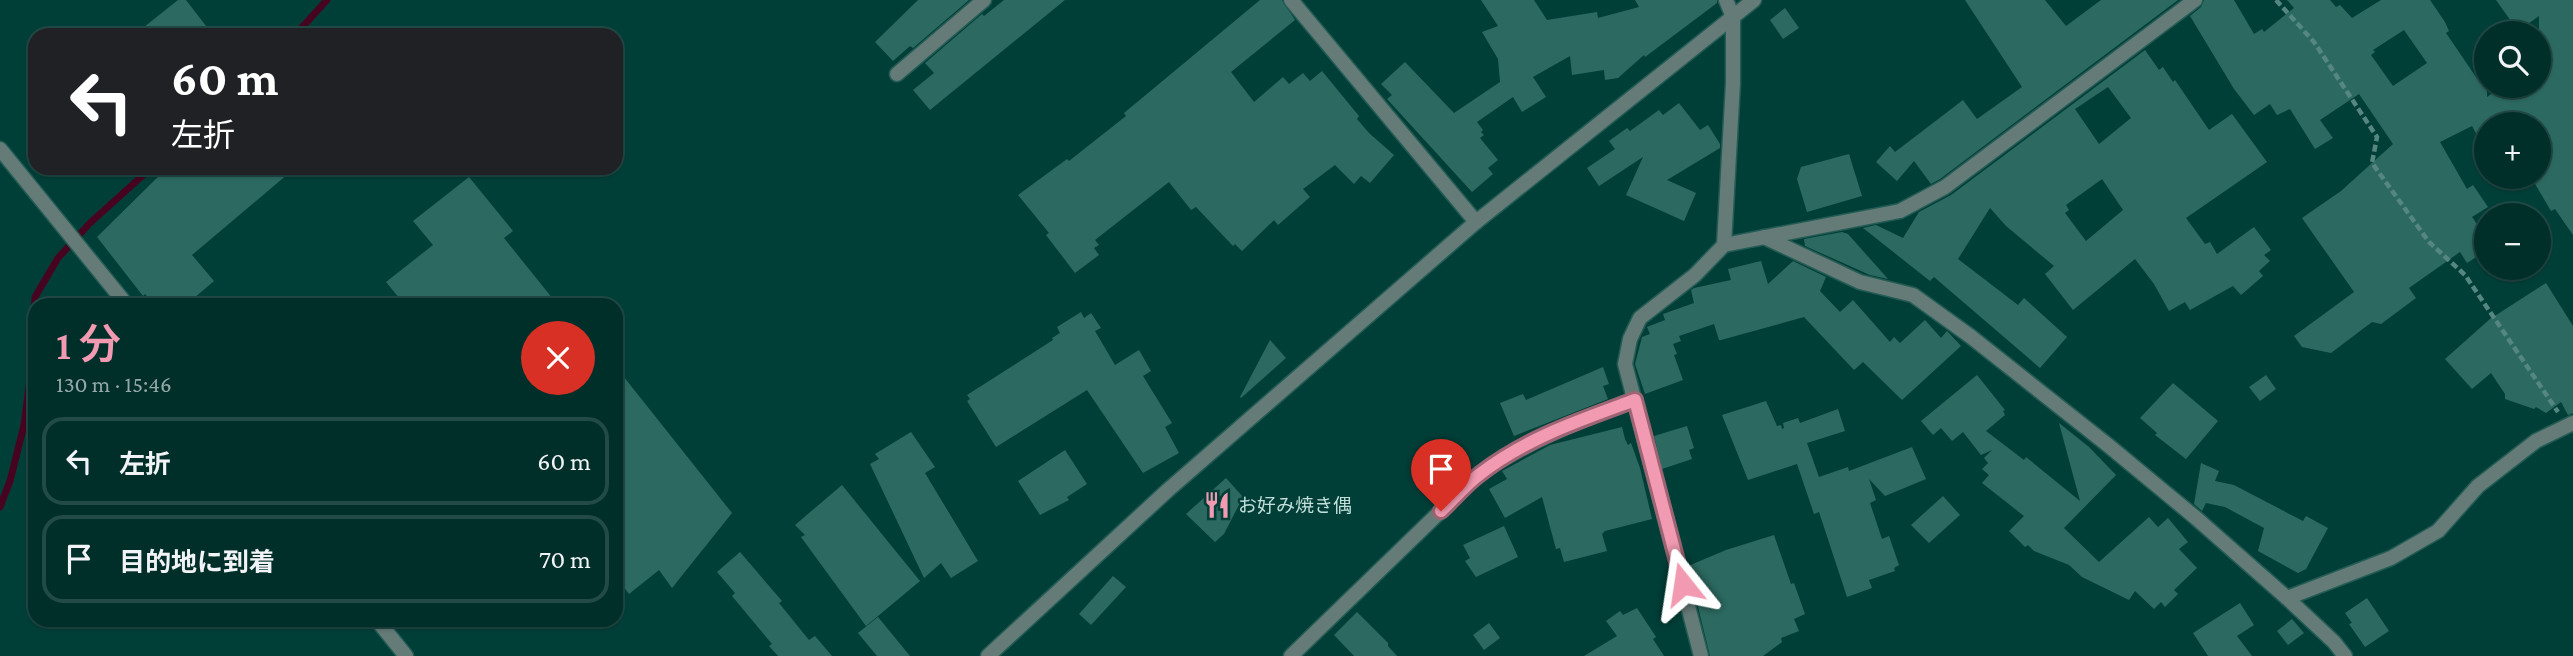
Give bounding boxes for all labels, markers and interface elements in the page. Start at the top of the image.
map controls [2474,21,2551,280]
button: search [2474,21,2551,98]
text: 60 m [171,51,278,106]
icon: left [56,56,147,147]
button: + [2474,112,2551,189]
text: 左折 [171,117,235,153]
button: − [2474,203,2551,280]
text: 1 分 [56,321,121,368]
button: close [521,321,595,395]
text: 130 m · 15:46 [56,371,172,397]
pin [1411,439,1471,511]
icon: left [60,442,98,480]
text: 60 m [537,447,591,476]
text: 左折 [119,450,171,479]
icon: arrive [1422,450,1460,488]
restaurant icon: お好み焼き偶 [1202,490,1232,520]
place label: お好み焼き偶 [1238,495,1352,516]
icon: arrive [60,540,98,578]
text: 70 m [539,545,591,574]
position arrow [1646,547,1720,621]
text: 目的地に到着 [119,548,275,577]

